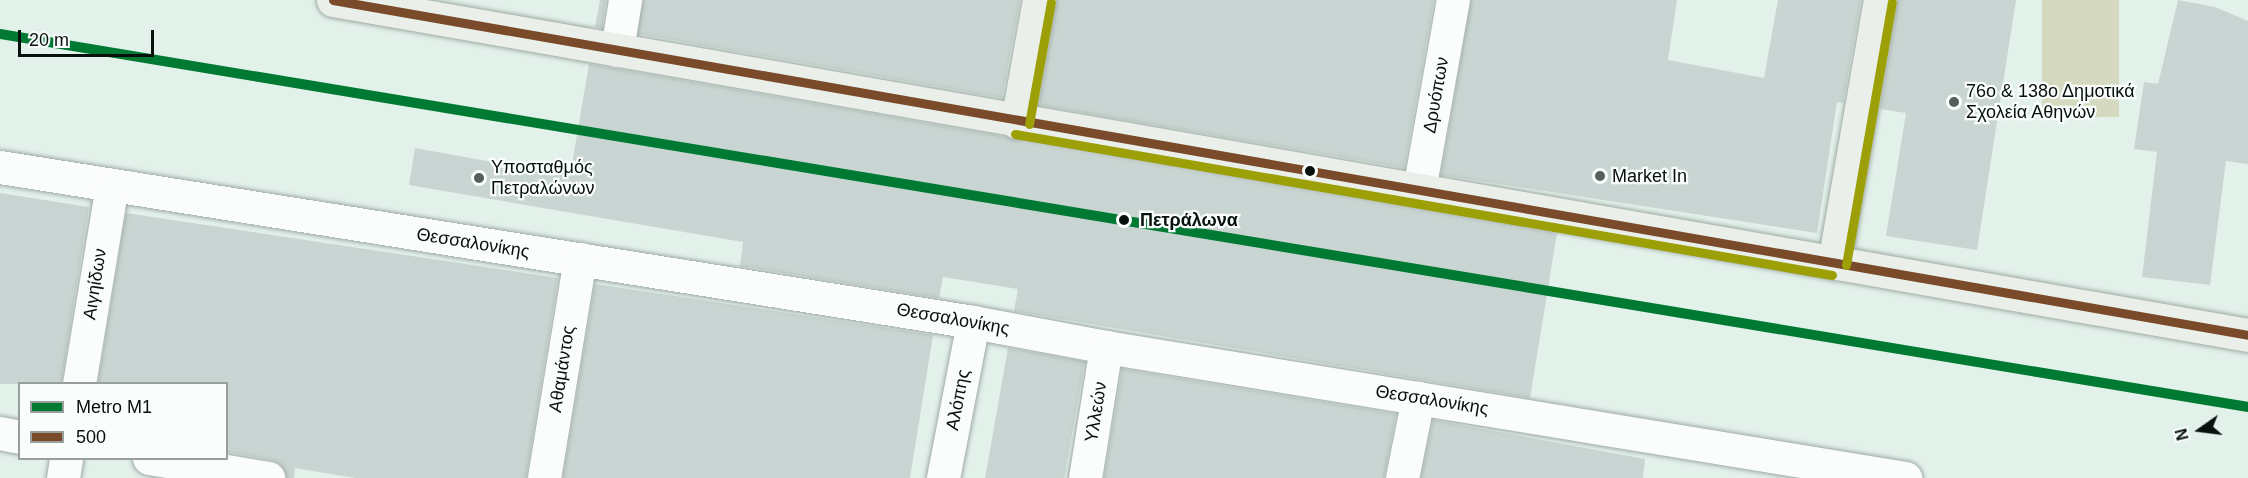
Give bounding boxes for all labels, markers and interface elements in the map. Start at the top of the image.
scale bar [21,18,158,56]
text: 20 m [29,30,69,50]
street label: Δρυόπων [1419,55,1453,135]
place label: 76ο & 138ο Δημοτικά Σχολεία Αθηνών [1966,81,2136,124]
marker: 76ο & 138ο Δημοτικά Σχολεία Αθηνών [1947,95,1961,109]
place label: Υποσταθμός Πετραλώνων [491,157,595,200]
unlabelled marker [1304,165,1316,177]
place label: Market In [1612,165,1687,187]
marker: Market In [1593,169,1607,183]
marker: Υποσταθμός Πετραλώνων [472,171,486,185]
marker: Πετράλωνα [1113,209,1135,231]
place label: Πετράλωνα [1140,209,1238,231]
street label: Θεσσαλονίκης [415,223,531,263]
street label: Αιγηίδων [79,247,111,321]
street label: Θεσσαλονίκης [895,298,1011,340]
street label: Αθαμάντος [544,324,580,414]
street label: Αλόπης [942,368,974,432]
street label: Υλλεών [1081,380,1111,444]
street label: Θεσσαλονίκης [1374,380,1490,420]
legend [18,382,228,460]
text: Metro Μ1 [76,397,152,417]
north arrow [2170,400,2230,460]
text: 500 [76,427,106,447]
text: N [2172,427,2192,442]

